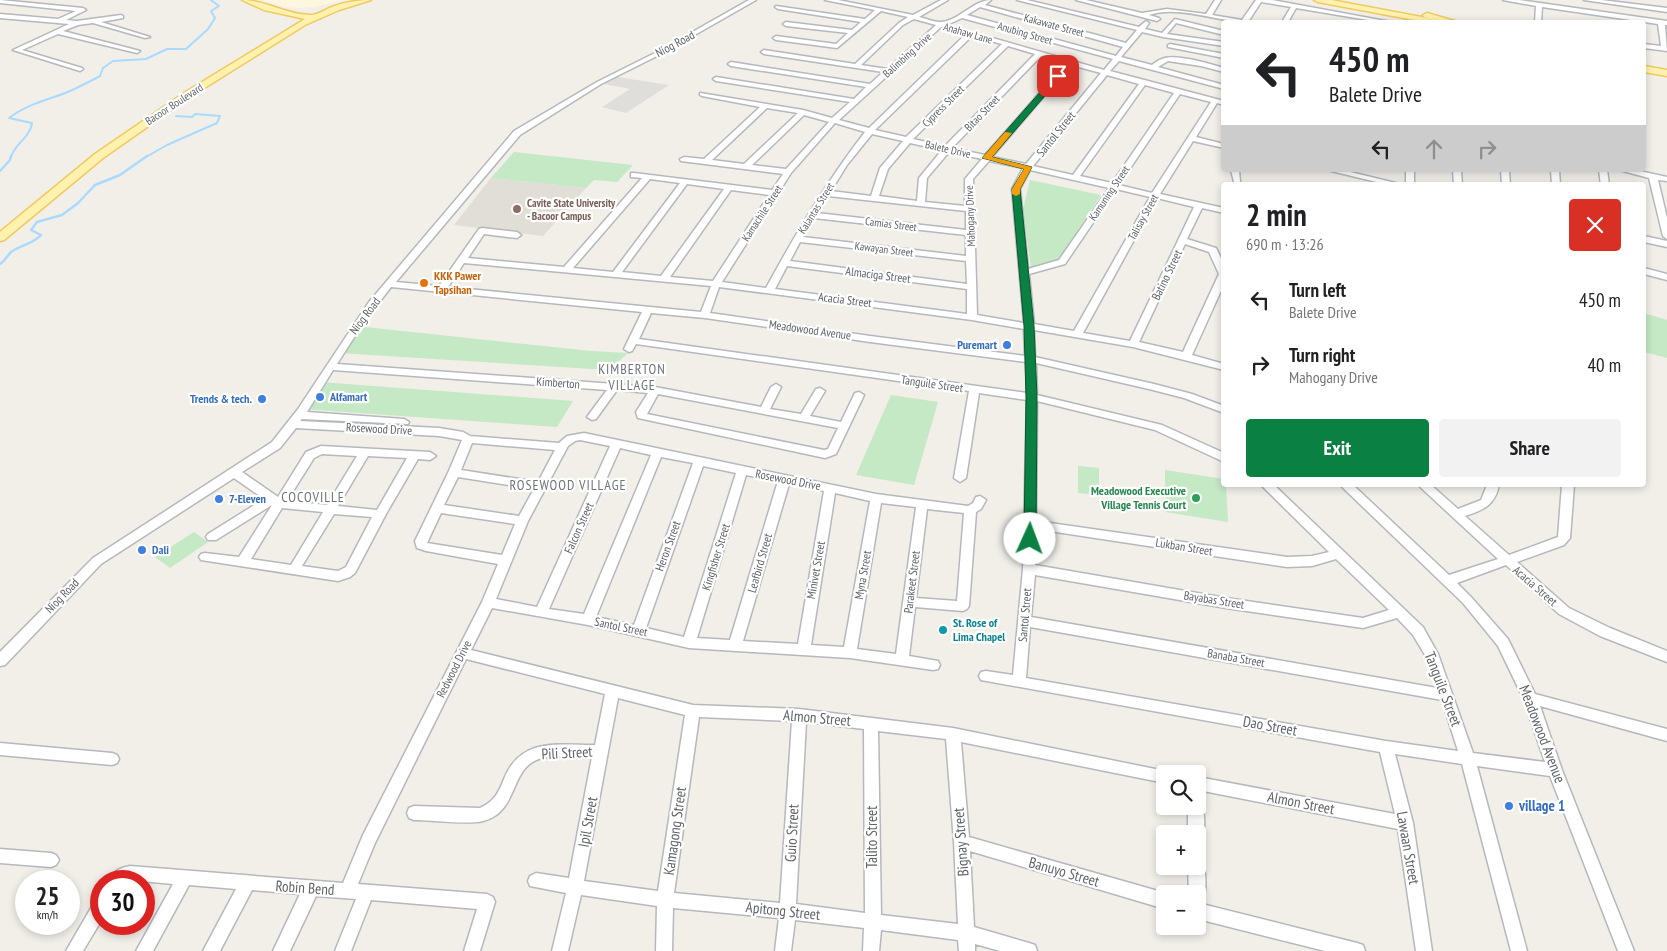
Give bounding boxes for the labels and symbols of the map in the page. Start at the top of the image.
street label: Kakawate Street [1022,10,1086,40]
street label: Anubing Street [996,18,1054,48]
street label: Anahaw Lane [942,19,995,47]
street label: Niog Road [653,27,697,60]
street label: Balimbing Drive [880,29,935,81]
pin [1037,55,1079,97]
street label: Bacoor Boulevard [142,80,206,128]
street label: Cypress Street [919,82,967,130]
street label: Bitao Street [961,92,1003,134]
street label: Santol Street [1033,108,1079,159]
street label: Balete Drive [924,137,973,161]
street label: Kamuning Street [1085,163,1133,223]
street label: Kalantas Street [795,180,837,236]
street label: Kamachile Street [739,182,785,244]
street label: Mahogany Drive [962,185,978,247]
street label: Talisay Street [1125,192,1161,242]
place label: Cavite State University - Bacoor Campus [527,196,616,223]
marker: Cavite State University - Bacoor Campus [511,203,523,215]
street label: Camias Street [864,214,918,234]
street label: Kawayan Street [854,238,914,260]
street label: Batino Street [1148,247,1185,302]
street label: Almaciga Street [845,263,912,286]
place label: KKK Pawer Tapsihan [434,268,481,297]
marker: KKK Pawer Tapsihan [418,277,430,289]
street label: Acacia Street [818,289,873,310]
street label: Niog Road [346,294,383,337]
street label: Meadowood Avenue [768,316,852,343]
place label: Puremart [957,337,997,352]
marker: Puremart [1001,339,1013,351]
district label: KIMBERTON VILLAGE [598,360,666,394]
street label: Tanguile Street [900,372,965,395]
street label: Kimberton [536,373,580,392]
place label: Alfamart [329,389,368,404]
place label: Trends & tech. [190,391,252,406]
marker: Alfamart [314,391,326,403]
marker: Trends & tech. [256,393,268,405]
street label: Rosewood Drive [346,419,413,438]
street label: Rosewood Drive [754,466,822,493]
district label: ROSEWOOD VILLAGE [509,476,627,494]
place label: Meadowood Executive Village Tennis Court [1091,483,1186,512]
district label: COCOVILLE [281,488,345,506]
place label: 7-Eleven [229,491,266,506]
marker: Meadowood Executive Village Tennis Court [1190,492,1202,504]
marker: 7-Eleven [213,493,225,505]
street label: Falcon Street [561,499,597,556]
position arrow [1003,512,1055,564]
street label: Heron Street [652,518,684,573]
street label: Kingfisher Street [698,521,733,592]
street label: Leafbird Street [744,531,775,594]
street label: Lukban Street [1155,535,1214,559]
street label: Minivet Street [803,539,828,600]
place label: Dali [152,542,169,557]
marker: Dali [136,544,148,556]
street label: Myna Street [851,548,874,601]
street label: Parakeet Street [900,549,923,614]
street label: Acacia Street [1510,562,1561,609]
street label: Niog Road [42,575,82,616]
street label: Santol Street [1015,587,1034,642]
street label: Bayabas Street [1183,587,1246,612]
street label: Santol Street [593,614,650,640]
place label: St. Rose of Lima Chapel [953,615,1005,644]
marker: St. Rose of Lima Chapel [937,624,949,636]
street label: Redwood Drive [433,638,474,700]
street label: Banaba Street [1206,645,1267,670]
street label: Tanguile Street [1421,649,1466,729]
street label: Meadowood Avenue [1515,682,1570,786]
street label: Almon Street [783,705,852,730]
street label: Dao Street [1242,711,1299,740]
street label: Pili Street [541,742,593,763]
street label: Kamagong Street [659,785,690,876]
street label: Almon Street [1266,787,1336,818]
street label: Ipil Street [574,795,601,849]
place label: village 1 [1518,796,1565,815]
marker: village 1 [1503,800,1515,812]
street label: Guio Street [780,804,803,862]
street label: Talito Street [862,806,881,868]
street label: Bignay Street [949,807,972,877]
street label: Lawaan Street [1393,810,1424,886]
street label: Banuyo Street [1027,852,1102,891]
speed limit sign: 30 [90,870,155,935]
street label: Robin Bend [275,876,335,899]
street label: Apitong Street [745,897,821,924]

